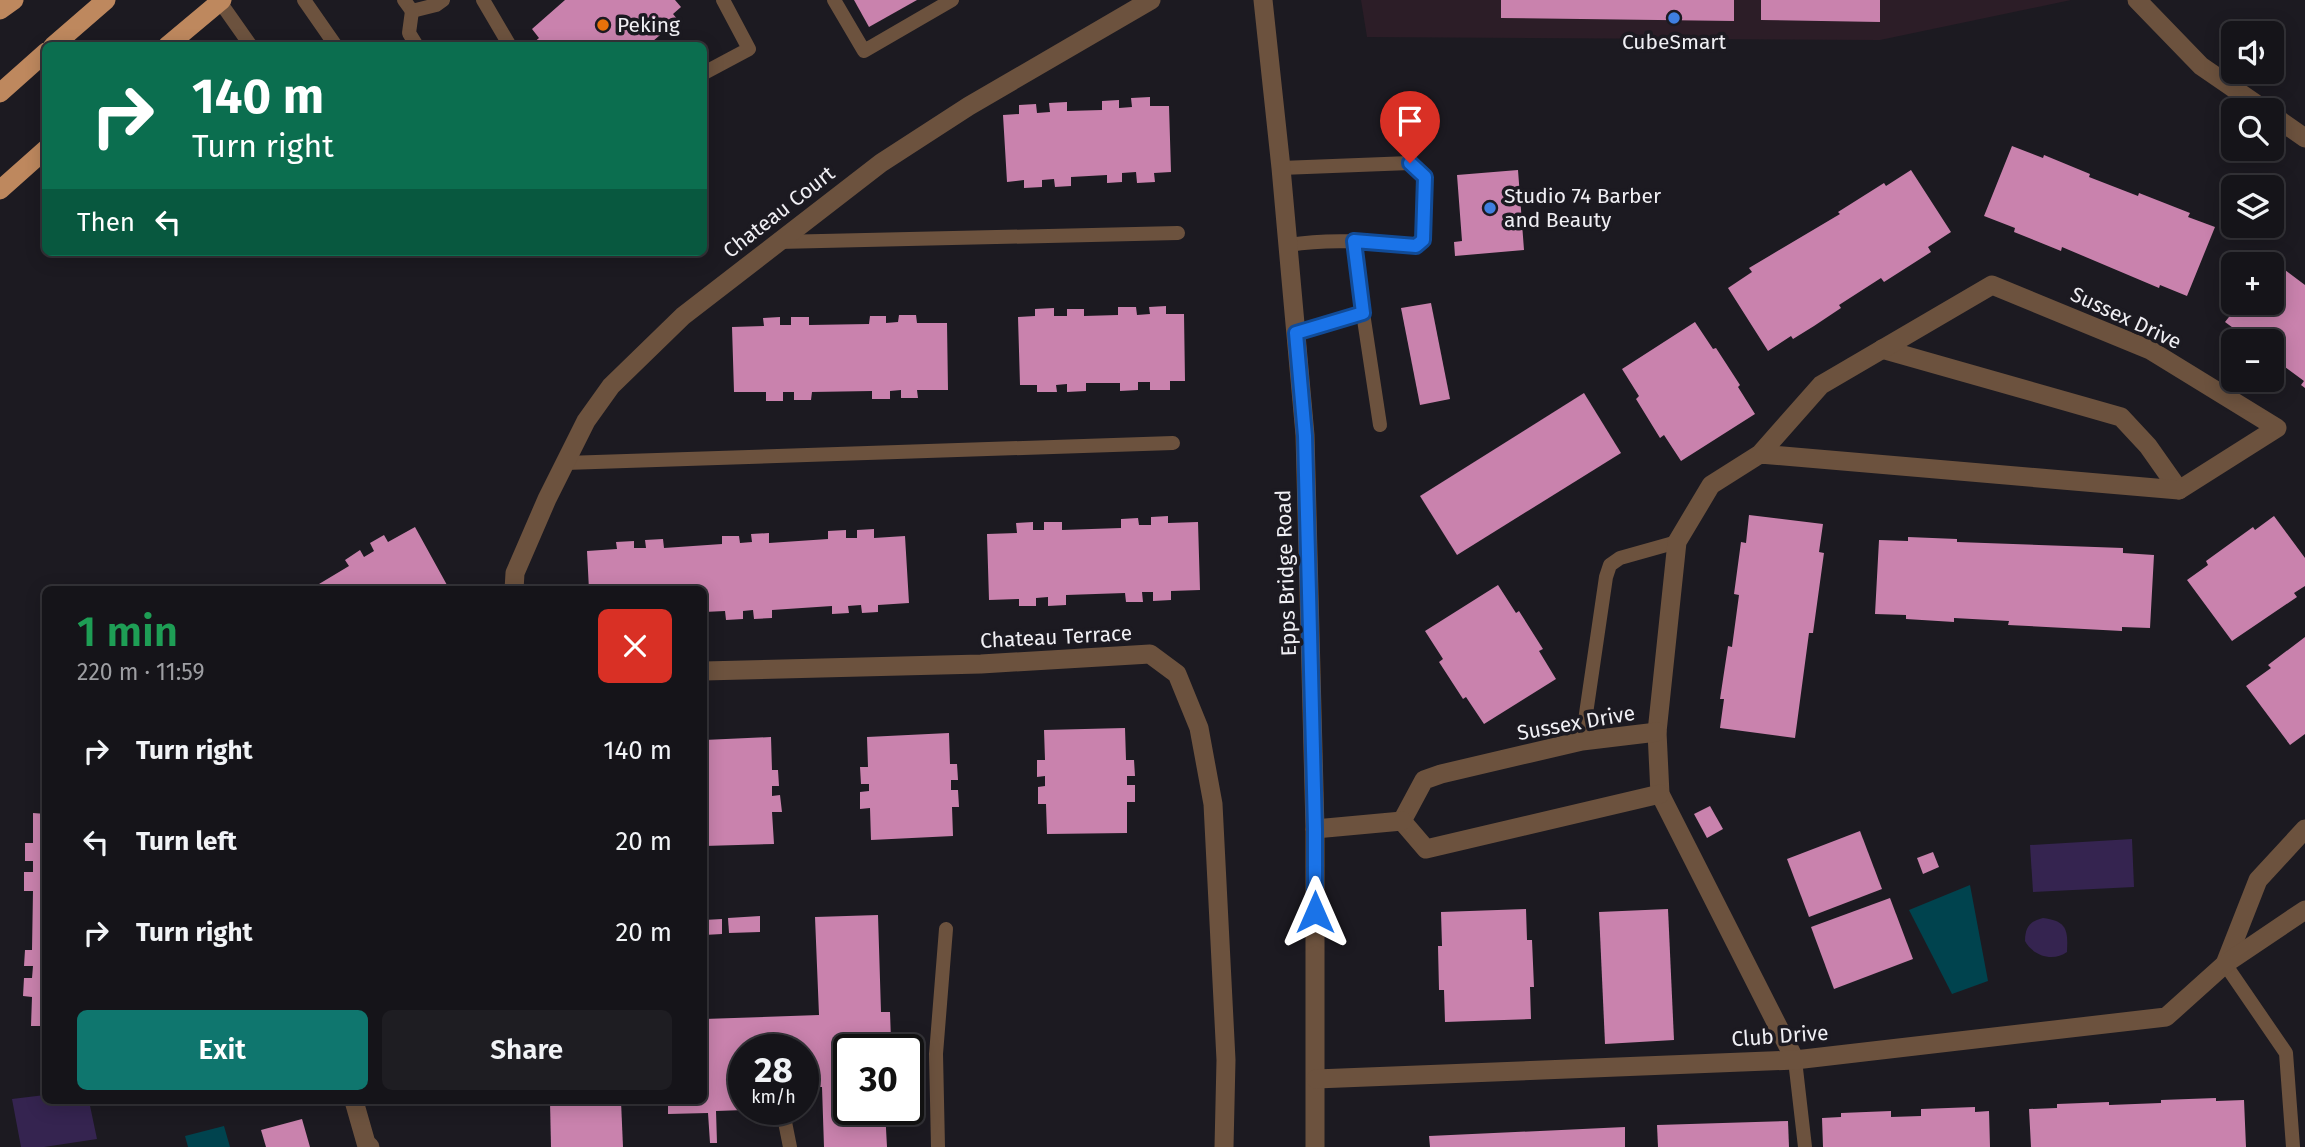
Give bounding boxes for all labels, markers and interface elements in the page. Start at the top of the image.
marker: CubeSmart [1666,10,1682,26]
place label: Peking [617,12,680,38]
marker: Peking [595,17,611,33]
map controls [2221,21,2284,392]
button: sound [2221,21,2284,84]
place label: CubeSmart [1622,29,1726,55]
text: 140 m [192,67,324,126]
icon: right [77,70,168,161]
pin [1380,91,1440,163]
button: search [2221,98,2284,161]
icon: arrive [1391,102,1429,140]
text: Turn right [192,127,334,165]
street label: Chateau Court [718,160,840,264]
button: layers [2221,175,2284,238]
place label: Studio 74 Barber and Beauty [1504,183,1661,233]
marker: Studio 74 Barber and Beauty [1482,200,1498,216]
icon: left [149,203,187,241]
text: Then [77,207,135,238]
button: + [2221,252,2284,315]
street label: Sussex Drive [2066,281,2186,355]
button: − [2221,329,2284,392]
street label: Epps Bridge Road [1270,489,1302,657]
text: 1 min [77,607,178,657]
button: close [598,609,672,683]
street label: Chateau Terrace [979,620,1133,654]
text: 220 m · 11:59 [77,658,205,686]
street label: Sussex Drive [1515,700,1637,746]
icon: right [77,732,115,770]
text: Turn right [136,735,253,766]
text: 140 m [603,735,672,766]
icon: left [77,823,115,861]
text: Turn left [136,826,237,857]
text: 20 m [615,826,672,857]
position arrow [1278,875,1352,949]
icon: right [77,914,115,952]
text: Turn right [136,917,253,948]
text: 20 m [615,917,672,948]
button: Exit [77,1010,368,1090]
button: Share [382,1010,672,1090]
street label: Club Drive [1731,1020,1829,1052]
speed limit sign: 30 [833,1034,924,1125]
text: 28 [754,1049,793,1091]
text: km/h [751,1086,796,1108]

